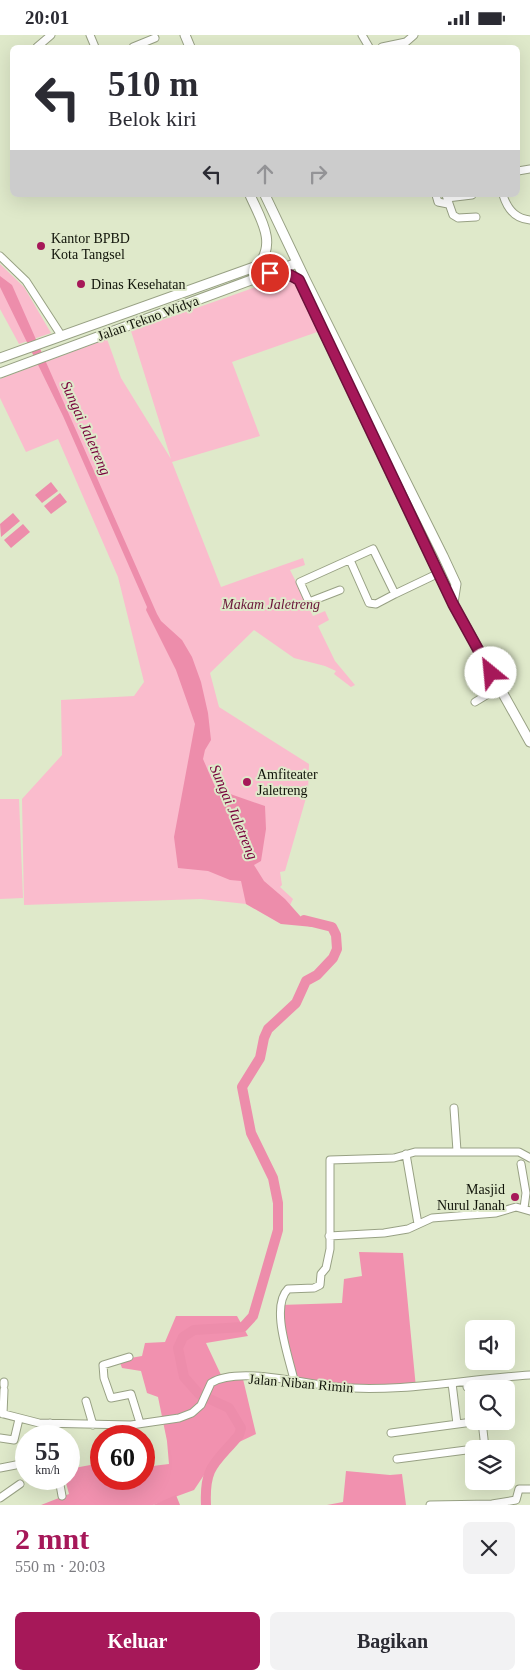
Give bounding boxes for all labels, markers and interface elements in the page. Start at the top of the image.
text: 20:01 [25,7,69,28]
icon: left [25,65,90,130]
text: 510 m [108,65,198,104]
text: Belok kiri [108,106,197,131]
icon: left [198,160,226,188]
icon: ahead [251,160,279,188]
icon: right [304,160,332,188]
place label: Kantor BPBD Kota Tangsel [51,231,130,262]
marker: Kantor BPBD Kota Tangsel [35,240,47,252]
pin [249,252,291,294]
icon: arrive [256,259,284,287]
place label: Dinas Kesehatan [91,277,185,292]
marker: Dinas Kesehatan [75,278,87,290]
street label: Jalan Tekno Widya [95,293,202,344]
water label: Sungai Jaletreng [58,378,114,478]
park label: Makam Jaletreng [221,597,320,612]
position arrow [464,646,516,698]
water label: Sungai Jaletreng [207,762,261,862]
place label: Amfiteater Jaletreng [257,767,318,798]
marker: Amfiteater Jaletreng [241,776,253,788]
place label: Masjid Nurul Janah [437,1182,505,1213]
marker: Masjid Nurul Janah [509,1191,521,1203]
map controls [465,1320,515,1490]
button: sound [465,1320,515,1370]
street label: Jalan Niban Rimin [248,1371,354,1396]
button: search [465,1380,515,1430]
speed limit sign: 60 [90,1425,155,1490]
text: 55 [35,1438,60,1465]
button: layers [465,1440,515,1490]
text: km/h [35,1463,60,1477]
text: 2 mnt [15,1522,89,1555]
button: close [463,1522,515,1574]
text: 550 m · 20:03 [15,1558,105,1575]
button: Keluar [15,1612,260,1670]
button: Bagikan [270,1612,515,1670]

